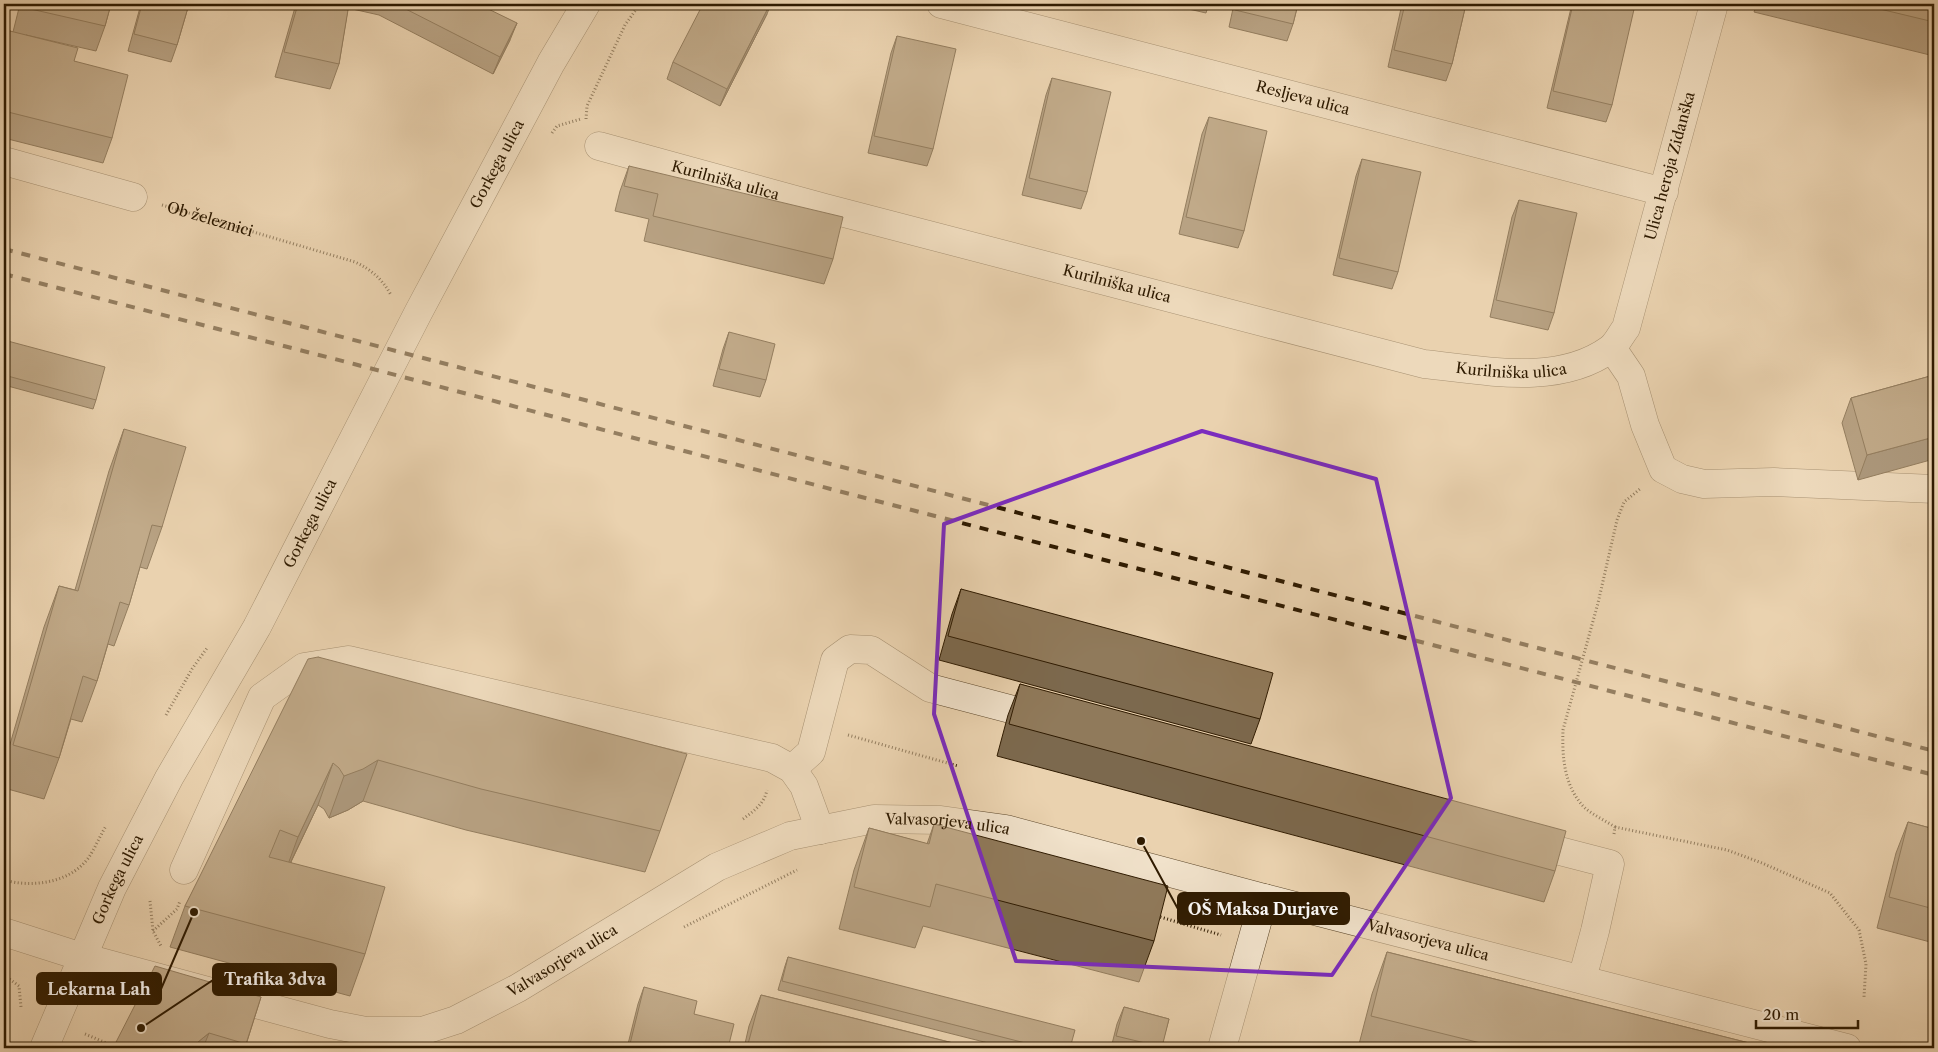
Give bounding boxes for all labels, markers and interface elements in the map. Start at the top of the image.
street label: Resljeva ulica [1254,76,1352,119]
street label: Ulica heroja Zidanška [1640,89,1699,242]
street label: Gorkega ulica [465,116,528,212]
street label: Kurilniška ulica [669,156,782,204]
street label: Ob železnici [165,197,256,240]
street label: Kurilniška ulica [1061,260,1173,307]
street label: Kurilniška ulica [1455,358,1568,382]
street label: Gorkega ulica [279,475,341,571]
street label: Valvasorjeva ulica [884,809,1013,839]
street label: Gorkega ulica [88,831,147,927]
callout: OŠ Maksa Durjave [1178,893,1349,924]
text: OŠ Maksa Durjave [1188,898,1339,919]
street label: Valvasorjeva ulica [1364,915,1491,965]
street label: Valvasorjeva ulica [503,920,621,1001]
callout: Trafika 3dva [213,964,336,995]
text: Trafika 3dva [224,969,327,989]
callout: Lekarna Lah [37,973,161,1004]
text: Lekarna Lah [47,979,151,999]
scale bar [1756,997,1858,1029]
text: 20 m [1763,1005,1799,1024]

